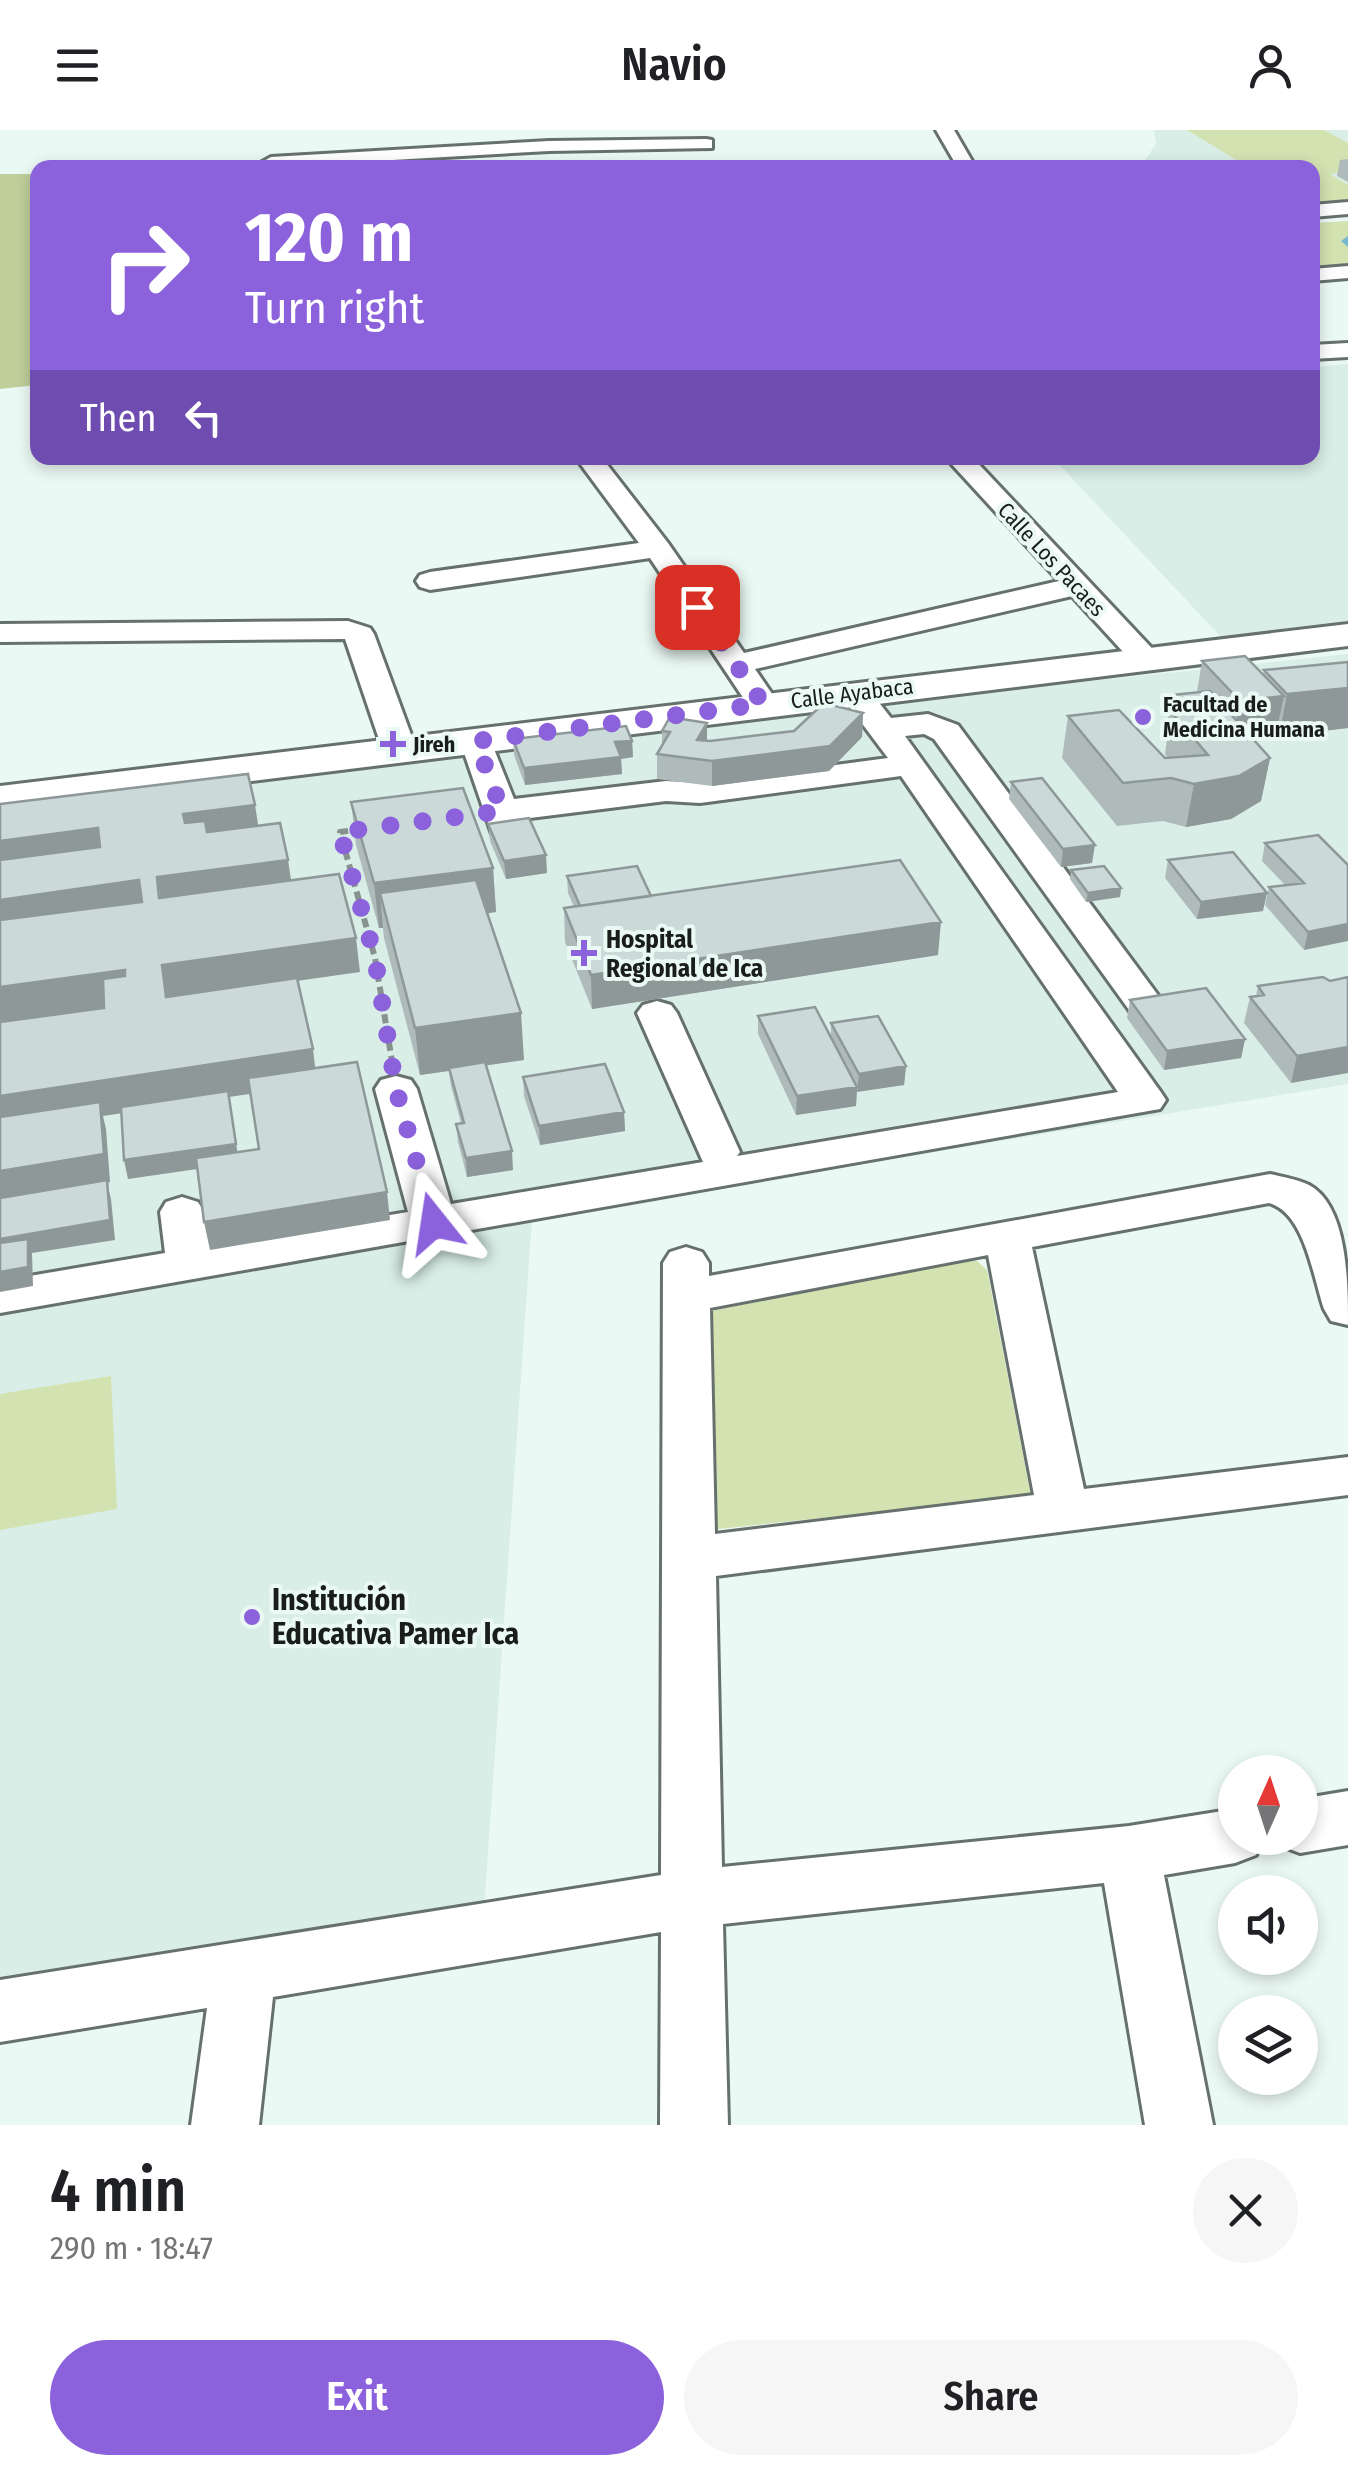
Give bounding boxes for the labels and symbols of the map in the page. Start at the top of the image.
street label: Calle Los Pacaes [992,497,1111,622]
pin [655,565,740,650]
street label: Calle Ayabaca [789,673,915,714]
place label: Facultad de Medicina Humana [1163,691,1325,743]
marker: Facultad de Medicina Humana [1132,706,1154,728]
place label: Jireh [412,731,455,758]
marker: Jireh [382,733,404,755]
place label: Hospital Regional de Ica [606,925,763,984]
marker: Hospital Regional de Ica [571,940,597,966]
position arrow [382,1171,486,1275]
place label: Institución Educativa Pamer Ica [272,1582,519,1652]
marker: Institución Educativa Pamer Ica [241,1606,263,1628]
north arrow [1218,1755,1318,1855]

